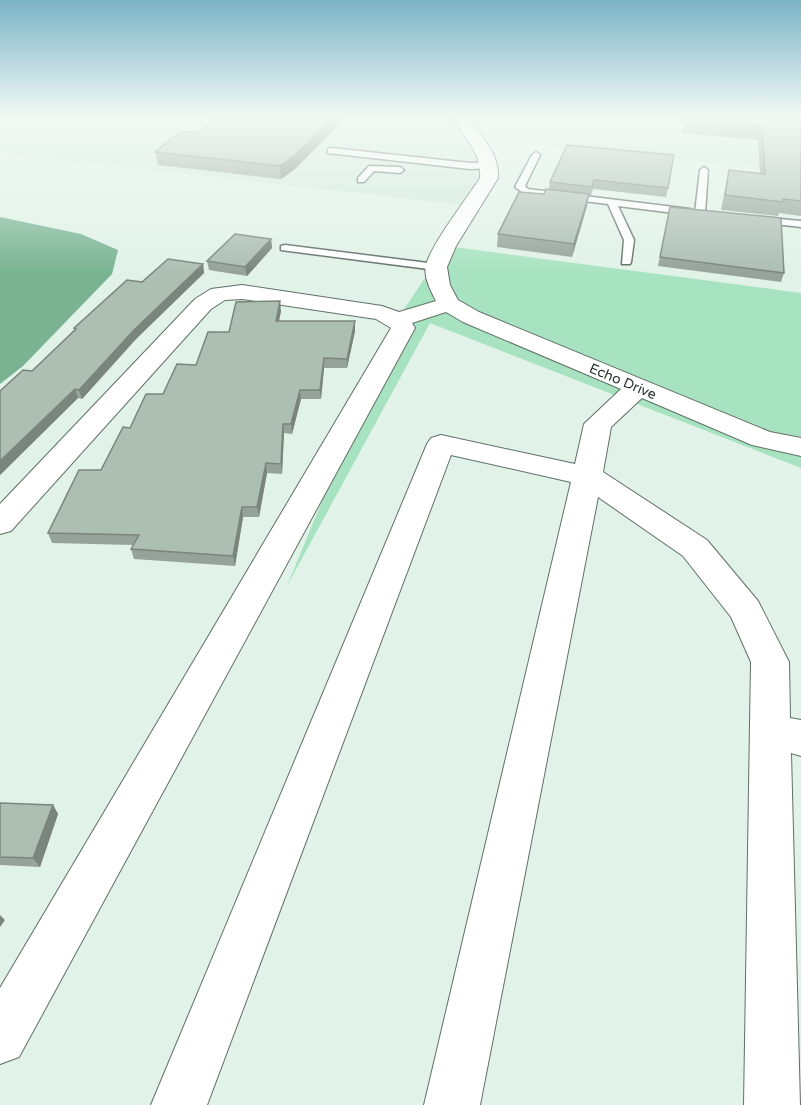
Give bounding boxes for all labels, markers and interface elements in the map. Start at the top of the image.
street label: Echo Drive [587,360,659,403]

